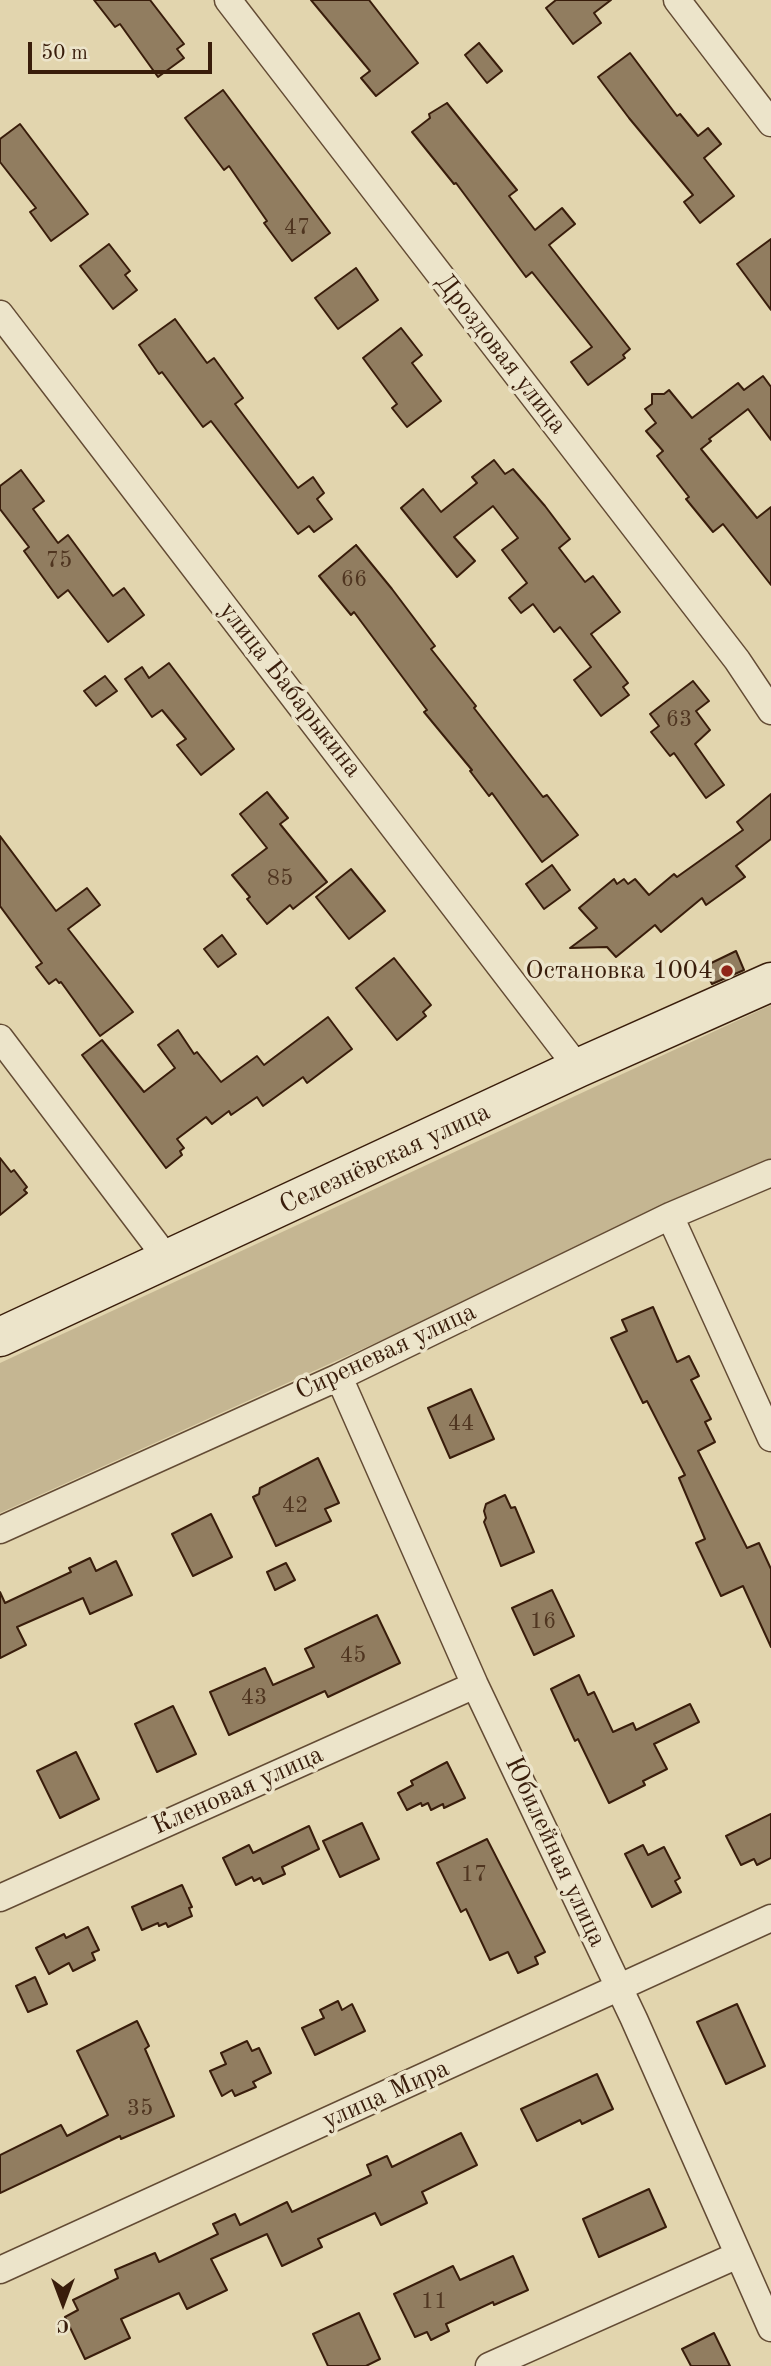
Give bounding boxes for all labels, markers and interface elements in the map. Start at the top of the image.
scale bar [32,28,215,72]
text: 50 m [41,43,88,64]
house number: 47 [284,214,310,242]
street label: Дроздовая улица [429,268,573,440]
house number: 75 [46,547,72,575]
house number: 66 [341,566,367,594]
street label: улица Бабарыкина [212,596,368,784]
house number: 63 [666,706,692,734]
house number: 85 [267,865,293,893]
place label: Остановка 1004 [525,955,713,987]
marker: Остановка 1004 [719,963,735,979]
street label: Селезнёвская улица [275,1096,495,1222]
street label: Сиреневая улица [291,1297,481,1407]
house number: 44 [448,1410,474,1438]
house number: 42 [282,1492,308,1520]
house number: 16 [530,1608,556,1636]
house number: 45 [340,1642,366,1670]
house number: 43 [241,1684,267,1712]
street label: Кленовая улица [148,1739,328,1843]
street label: Юбилейная улица [497,1752,613,1952]
house number: 17 [461,1861,487,1889]
street label: улица Мира [318,2053,454,2137]
house number: 35 [127,2095,153,2123]
north arrow [28,2268,98,2338]
house number: 11 [421,2288,447,2316]
text: С [57,2315,69,2334]

